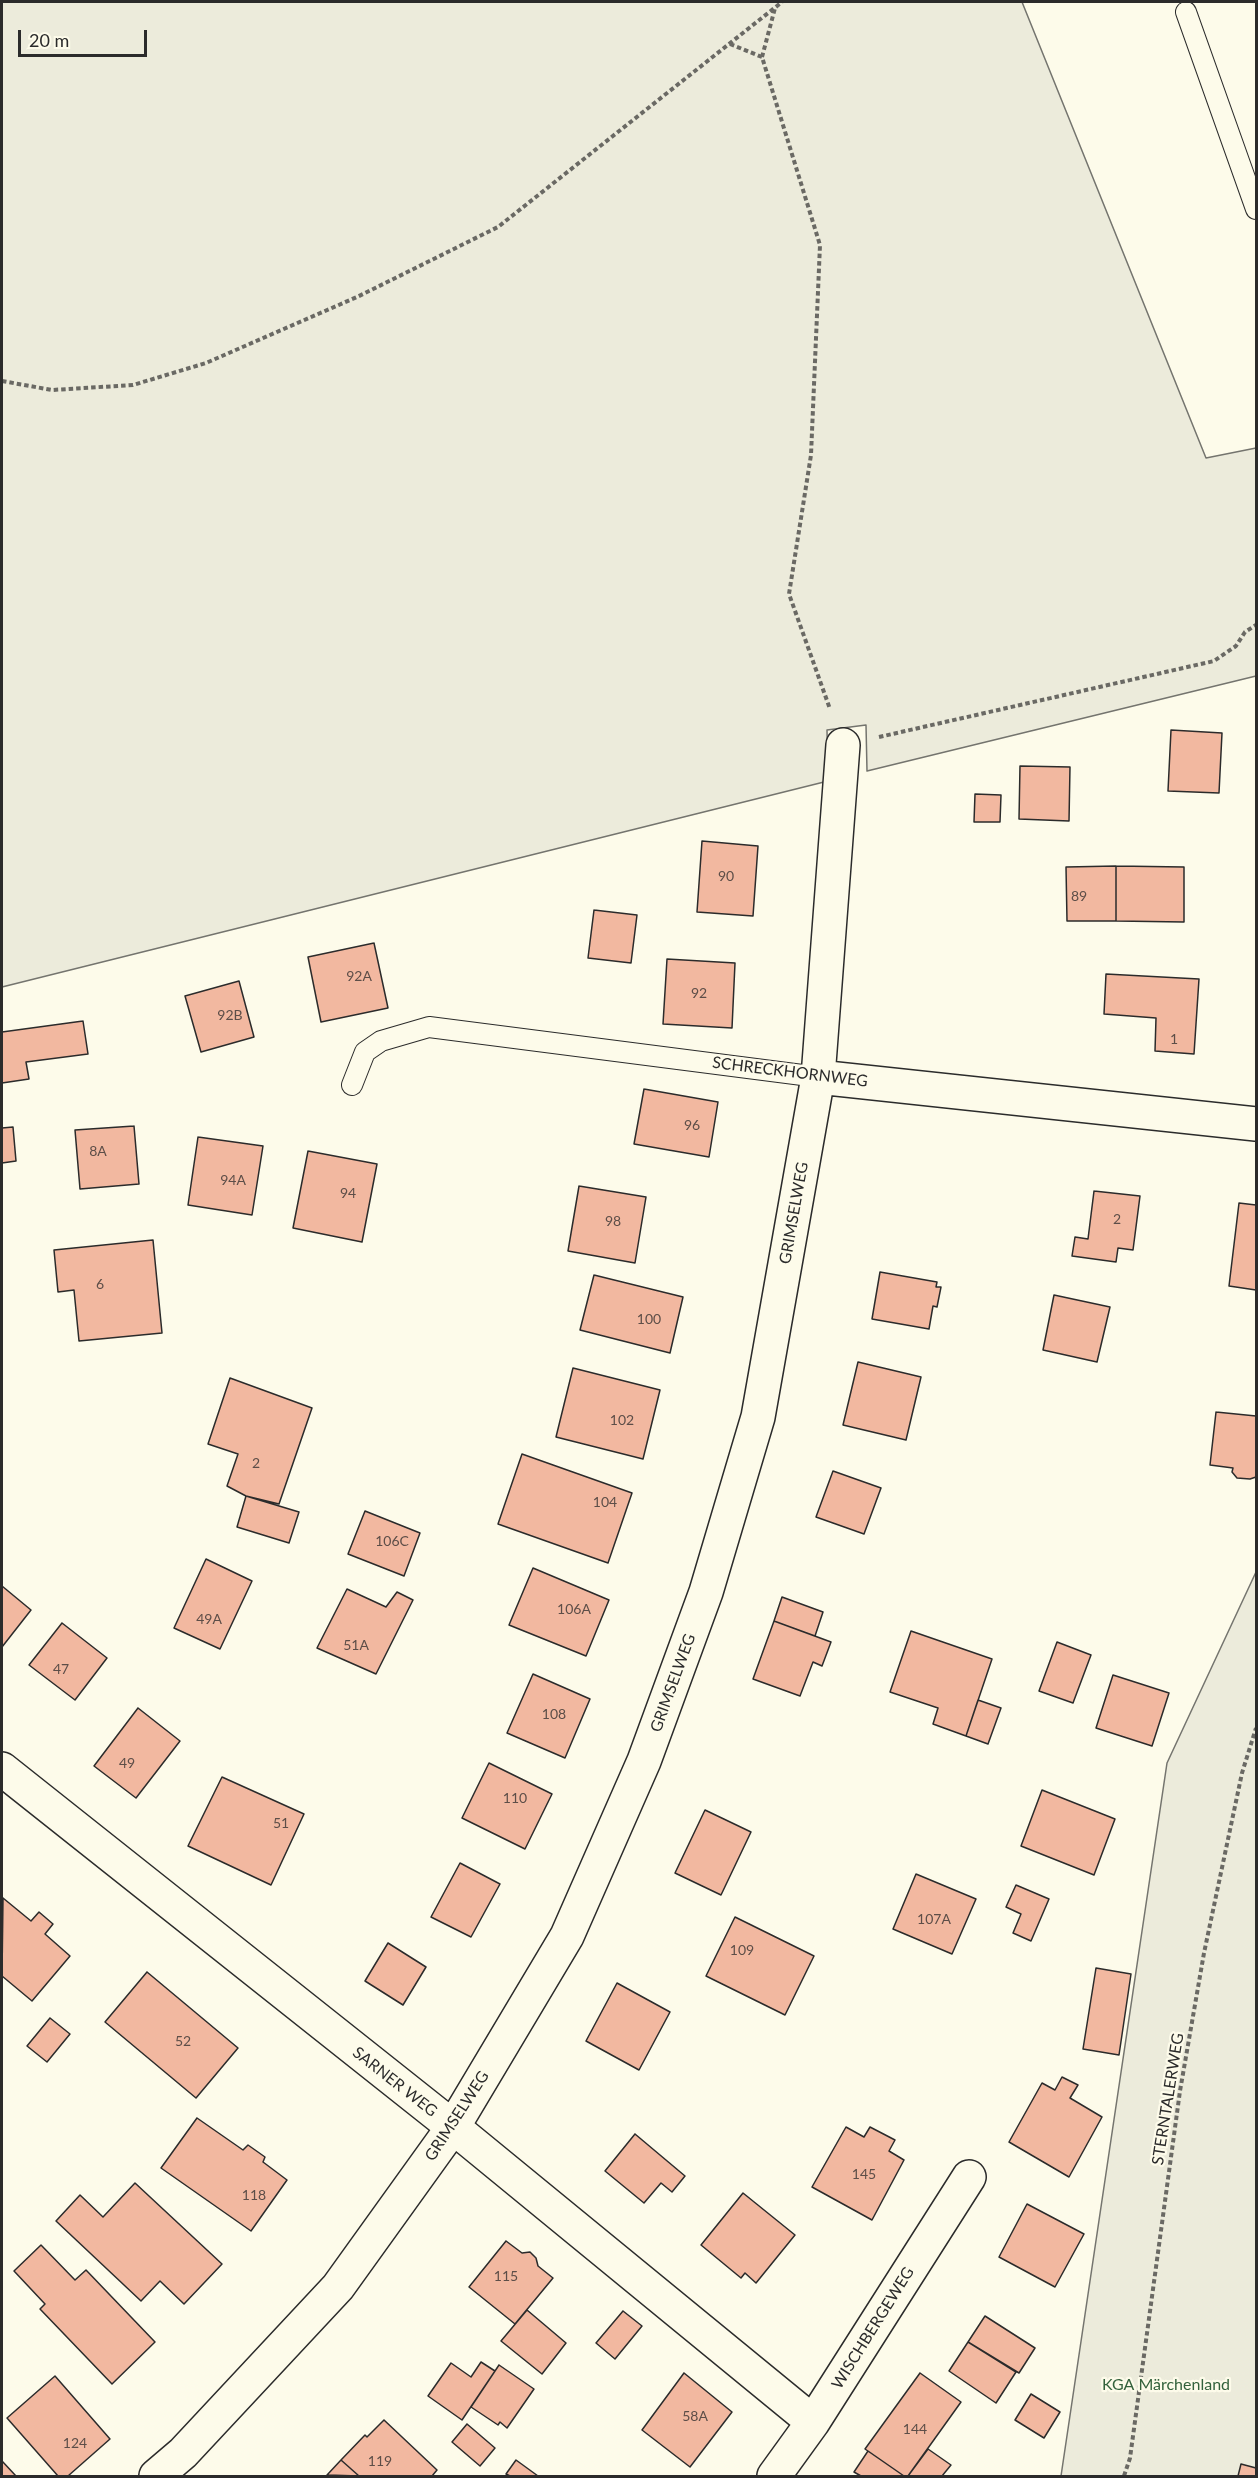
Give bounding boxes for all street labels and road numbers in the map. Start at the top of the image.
street label: SCHRECKHORNWEG [711,1053,869,1091]
street label: GRIMSELWEG [776,1160,812,1266]
street label: GRIMSELWEG [646,1631,700,1735]
street label: STERNTALERWEG [1148,2032,1188,2166]
street label: SARNER WEG [349,2043,441,2121]
street label: GRIMSELWEG [421,2067,493,2165]
street label: WISCHBERGEWEG [828,2263,918,2393]

